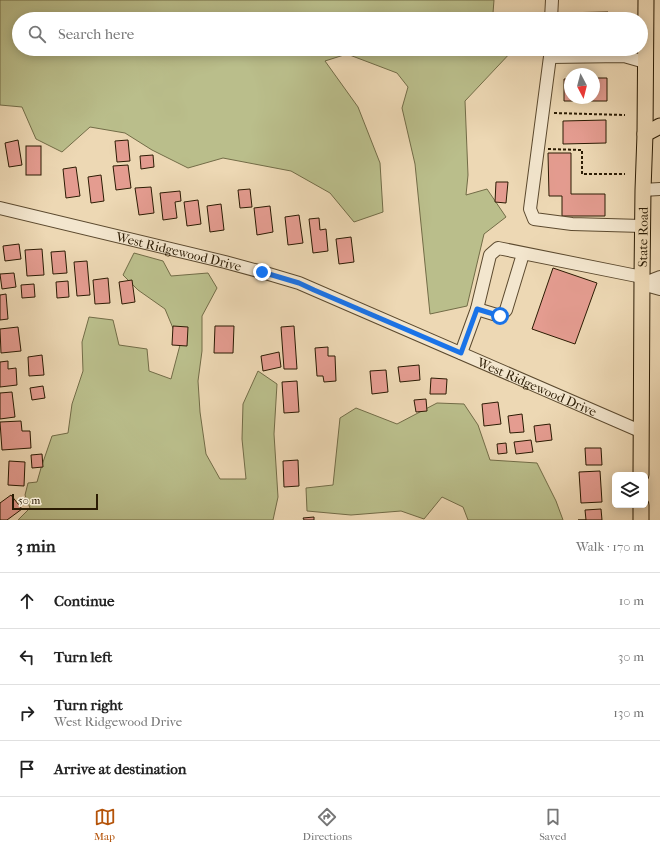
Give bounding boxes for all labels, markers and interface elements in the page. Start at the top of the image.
search box [12,12,648,56]
icon: search [26,23,48,45]
text: Search here [58,25,134,43]
north arrow [564,68,600,104]
street label: State Road [635,206,650,267]
street label: West Ridgewood Drive [114,228,244,274]
route end [253,263,271,281]
route start [491,307,509,325]
street label: West Ridgewood Drive [474,354,600,419]
map controls [612,472,648,508]
button: layers [612,472,648,508]
scale bar [12,492,98,511]
text: 50 m [18,494,40,507]
text: 3 min [16,536,56,556]
text: Walk · 170 m [576,539,644,554]
icon: ahead [16,590,38,612]
text: Continue [54,592,114,610]
text: 10 m [619,593,644,608]
icon: left [16,646,38,668]
text: Turn left [54,648,112,666]
text: 30 m [618,649,644,664]
text: Turn right [54,696,123,714]
icon: right [16,702,38,724]
text: 130 m [613,705,644,720]
text: West Ridgewood Drive [54,714,182,729]
icon: arrive [16,758,38,780]
text: Arrive at destination [54,760,186,778]
tab: Map [94,806,116,843]
tab: Directions [303,806,352,843]
tab: Saved [539,806,566,843]

